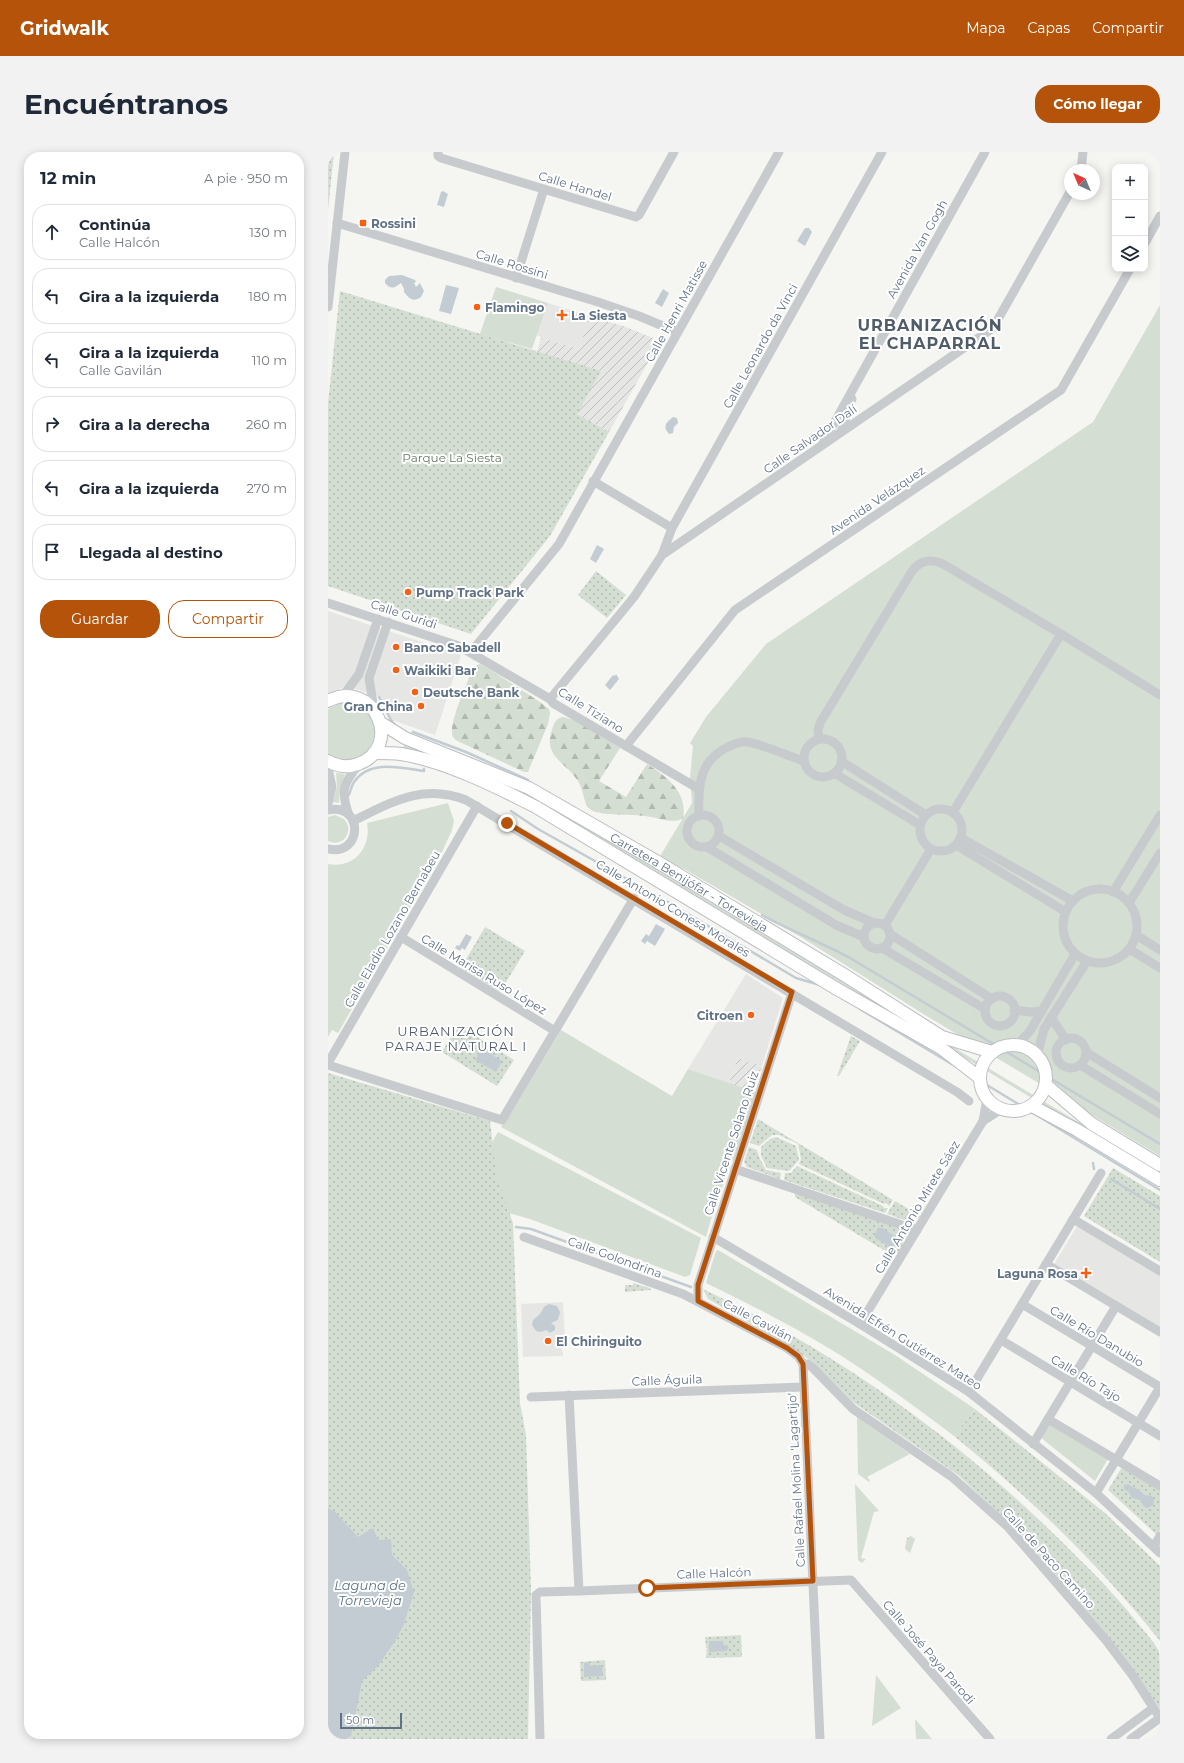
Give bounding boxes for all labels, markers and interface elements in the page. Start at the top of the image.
text: Gridwalk [20,17,109,40]
text: Mapa [966,19,1006,37]
text: Capas [1028,19,1070,37]
text: Compartir [1092,19,1164,37]
button: Cómo llegar [1035,85,1160,123]
text: Encuéntranos [24,87,228,121]
north arrow [1064,164,1100,200]
map controls [1112,164,1148,272]
button: + [1112,164,1148,200]
text: 12 min [40,168,96,188]
street label: Calle Handel [537,168,613,204]
text: A pie · 950 m [204,170,288,186]
street label: Avenida Van Gogh [884,197,950,301]
button: − [1112,200,1148,236]
text: Continúa [79,215,151,234]
place label: Rossini [371,216,416,231]
marker: Rossini [358,218,368,228]
icon: ahead [41,221,63,243]
text: 130 m [249,224,287,240]
text: Calle Halcón [79,234,160,250]
button: layers [1112,236,1148,272]
street label: Calle Rossini [474,246,550,282]
street label: Calle Henri Matisse [642,257,710,365]
street label: Calle Leonardo da Vinci [719,281,801,411]
icon: left [41,285,63,307]
text: Gira a la izquierda [79,287,219,306]
text: 180 m [248,288,287,304]
place label: Flamingo [485,300,545,315]
marker: Flamingo [472,302,482,312]
place label: La Siesta [571,308,627,323]
marker: La Siesta [556,309,568,321]
district label: URBANIZACIÓN EL CHAPARRAL [857,316,1003,353]
text: Gira a la izquierda [79,343,219,362]
icon: left [41,349,63,371]
text: 110 m [252,352,287,368]
text: Calle Gavilán [79,362,162,378]
street label: Calle Salvador Dalí [760,401,860,477]
icon: right [41,413,63,435]
text: Gira a la derecha [79,415,210,434]
text: 260 m [246,416,287,432]
park label: Parque La Siesta [402,450,502,465]
street label: Avenida Velázquez [826,462,928,538]
icon: left [41,477,63,499]
text: Gira a la izquierda [79,479,219,498]
text: 270 m [246,480,287,496]
icon: arrive [41,541,63,563]
text: Llegada al destino [79,543,223,562]
place label: Pump Track Park [416,585,524,600]
marker: Pump Track Park [403,587,413,597]
street label: Calle Guridi [369,596,439,632]
button: Guardar [40,600,160,638]
button: Compartir [168,600,288,638]
place label: Banco Sabadell [404,640,501,655]
marker: Banco Sabadell [391,642,401,652]
place label: Waikiki Bar [404,663,476,678]
marker: Waikiki Bar [391,665,401,675]
street label: Calle Tiziano [555,684,627,736]
place label: Deutsche Bank [423,685,520,700]
marker: Deutsche Bank [410,687,420,697]
place label: Gran China [344,699,413,714]
marker: Gran China [416,701,426,711]
route end [498,814,516,832]
street label: Carretera Benijófar - Torrevieja [608,829,771,935]
street label: Calle Eladio Lozano Bernabeu [341,848,443,1010]
street label: Calle Antonio Conesa Morales [593,856,753,960]
street label: Calle Marisa Ruso López [418,930,550,1018]
place label: Citroen [697,1008,743,1023]
marker: Citroen [746,1010,756,1020]
district label: URBANIZACIÓN PARAJE NATURAL I [385,1023,527,1054]
street label: Calle Vicente Solano Ruiz [701,1069,761,1217]
street label: Calle Antonio Mirete Sáez [871,1138,963,1276]
street label: Calle Golondrina [566,1233,664,1281]
place label: Laguna Rosa [997,1266,1078,1281]
marker: Laguna Rosa [1081,1268,1091,1278]
street label: Avenida Efrén Gutiérrez Mateo [821,1283,985,1393]
street label: Calle Gavilán [721,1295,795,1345]
street label: Calle Río Danubio [1047,1302,1147,1370]
place label: El Chiringuito [556,1334,642,1349]
marker: El Chiringuito [543,1336,553,1346]
street label: Calle Río Tajo [1048,1351,1124,1405]
street label: Calle Águila [631,1371,703,1389]
street label: Calle Rafael Molina 'Lagartijo' [784,1392,808,1568]
street label: Calle de Paco Camino [1000,1504,1098,1612]
street label: Calle Halcón [676,1564,752,1582]
water label: Laguna de Torrevieja [334,1577,406,1608]
route start [638,1579,656,1597]
street label: Calle José Paya Parodi [880,1597,978,1707]
scale bar [340,1711,402,1730]
text: 50 m [346,1713,374,1727]

